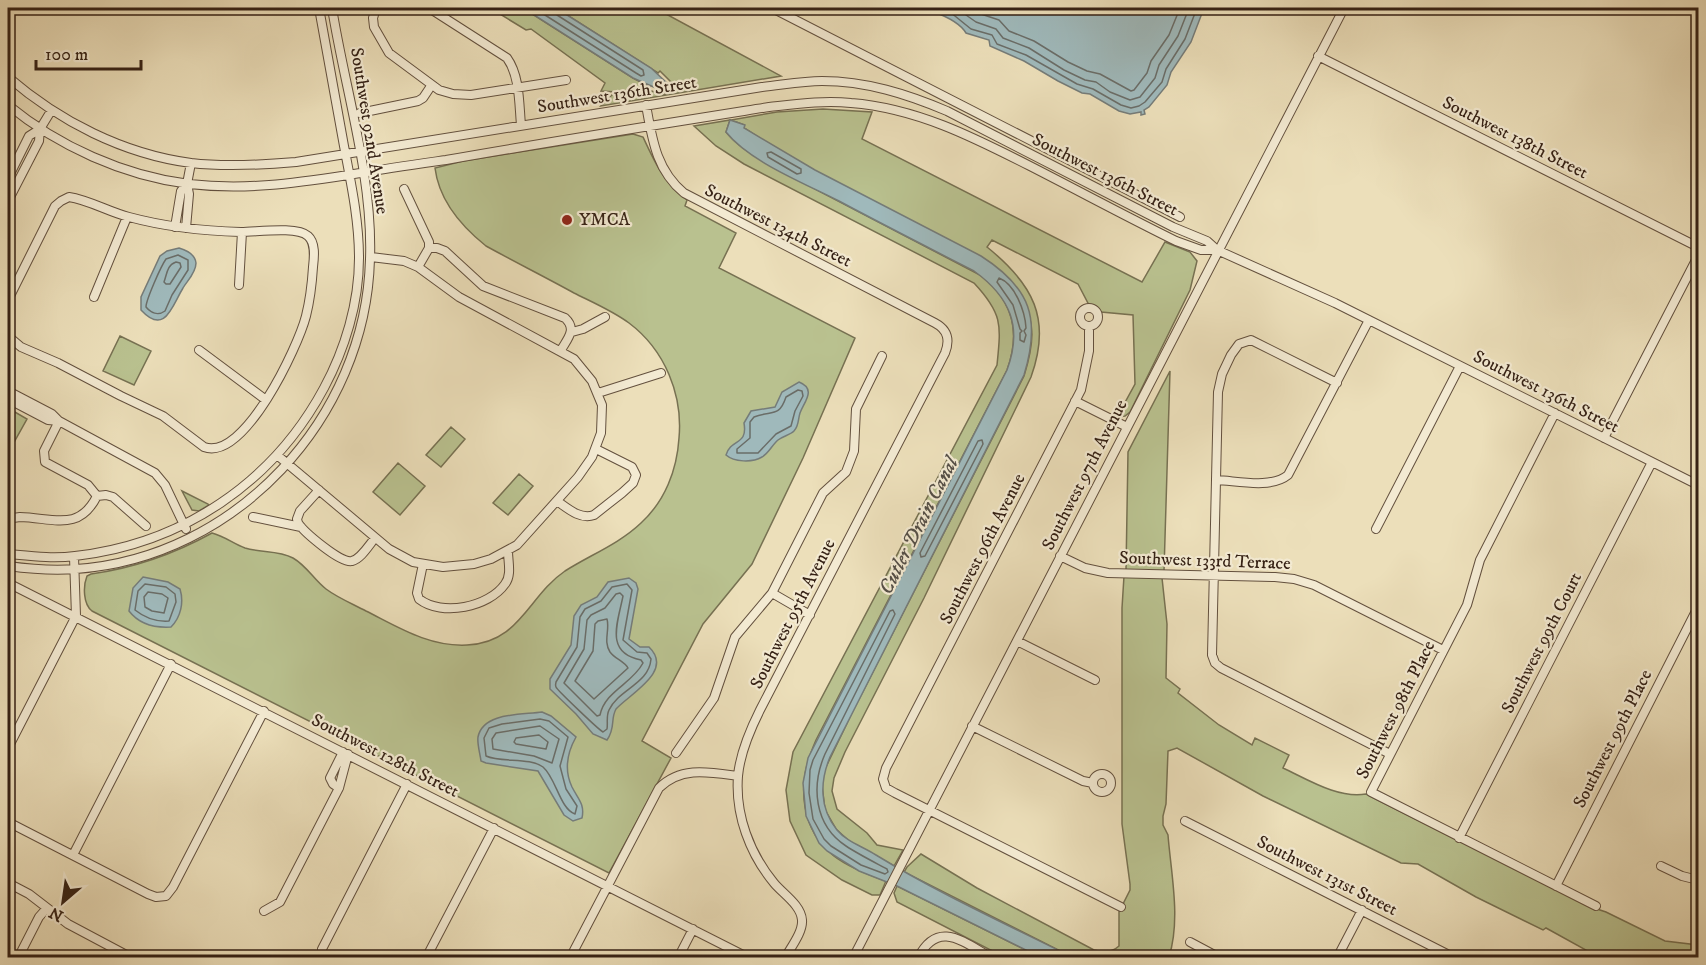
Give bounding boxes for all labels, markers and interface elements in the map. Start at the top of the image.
scale bar [36,33,141,71]
text: 100 m [45,44,88,66]
street label: Southwest 92nd Avenue [345,46,393,216]
street label: Southwest 136th Street [536,72,698,118]
street label: Southwest 138th Street [1438,92,1592,184]
street label: Southwest 136th Street [1028,129,1182,221]
street label: Southwest 134th Street [701,179,855,273]
place label: YMCA [579,209,631,231]
marker: YMCA [560,213,574,227]
street label: Southwest 136th Street [1469,346,1623,438]
street label: Southwest 97th Avenue [1038,396,1132,554]
water label: Cutler Drain Canal [874,452,965,599]
street label: Southwest 96th Avenue [936,470,1030,628]
street label: Southwest 95th Avenue [746,535,840,693]
street label: Southwest 133rd Terrace [1119,547,1291,575]
street label: Southwest 99th Court [1497,569,1587,717]
street label: Southwest 98th Place [1352,637,1440,783]
street label: Southwest 99th Place [1569,666,1657,812]
street label: Southwest 128th Street [308,709,463,803]
street label: Southwest 131st Street [1253,831,1401,921]
north arrow [33,872,93,932]
text: N [46,902,67,926]

